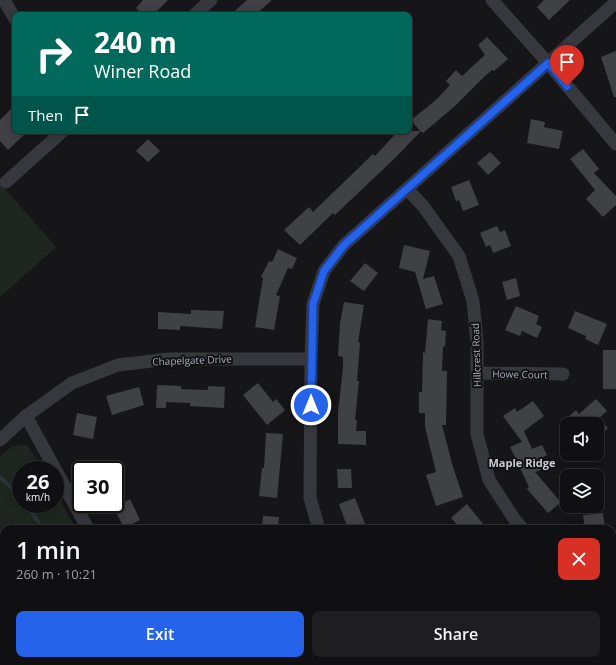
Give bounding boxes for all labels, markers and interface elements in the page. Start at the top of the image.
text: 240 m [94,23,177,61]
icon: right [28,28,80,80]
pin [550,45,584,86]
icon: arrive [556,51,578,73]
text: Winer Road [94,59,191,83]
icon: arrive [71,104,93,126]
text: Then [28,105,63,125]
street label: Hillcrest Road [468,323,484,387]
street label: Chapelgate Drive [152,352,232,368]
street label: Howe Court [492,367,548,381]
position arrow [290,384,332,426]
map controls [560,417,604,513]
button: sound [560,417,604,461]
district label: Maple Ridge [489,455,556,470]
speed limit sign: 30 [72,461,124,513]
text: 26 [27,468,49,495]
button: layers [560,469,604,513]
text: km/h [26,490,50,504]
text: 1 min [16,533,81,566]
button: close [558,538,600,580]
text: 260 m · 10:21 [16,565,97,583]
button: Exit [16,611,304,657]
button: Share [312,611,600,657]

